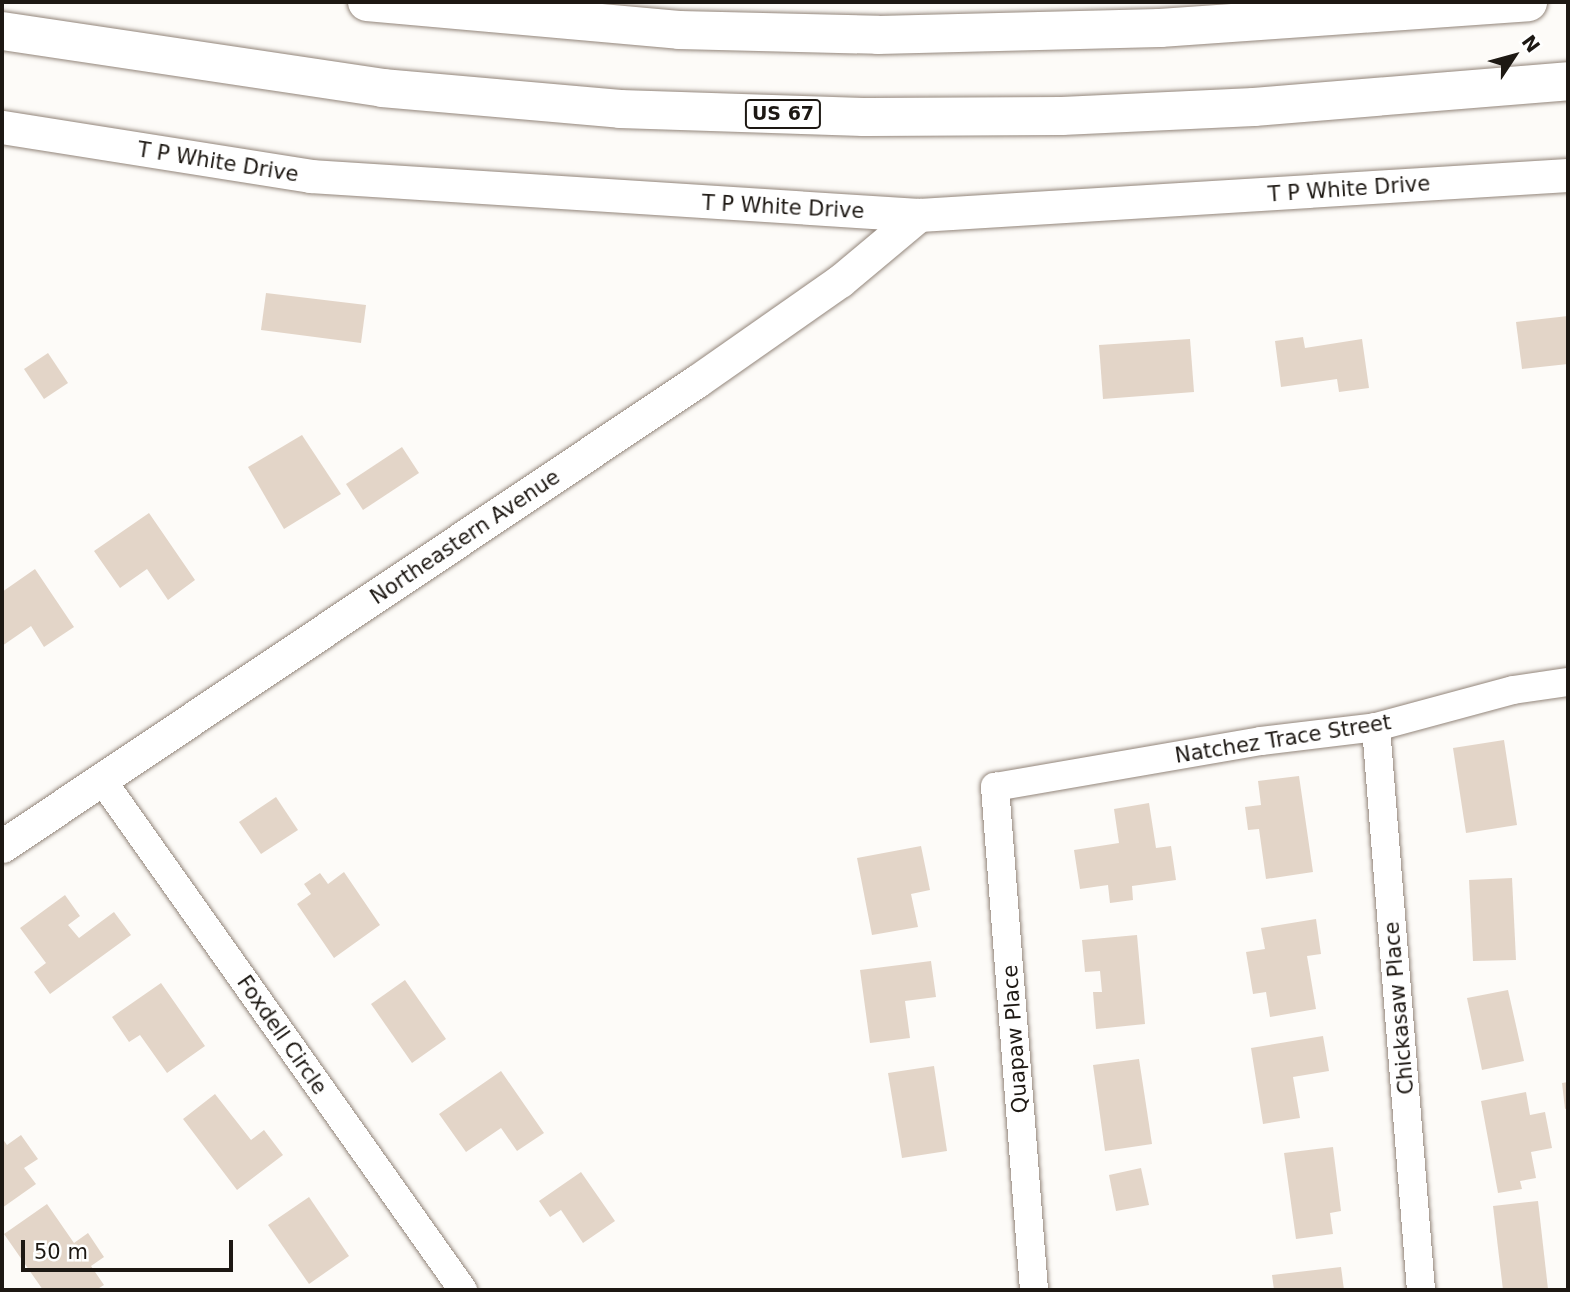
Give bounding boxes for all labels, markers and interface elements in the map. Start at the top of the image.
north arrow [1479,21,1549,91]
text: N [1517,31,1545,57]
road number: US 67 [744,98,822,130]
street label: T P White Drive [136,137,300,187]
street label: T P White Drive [1267,171,1431,207]
street label: T P White Drive [701,190,865,224]
street label: Northeastern Avenue [366,464,564,610]
street label: Natchez Trace Street [1173,709,1393,769]
street label: Chickasaw Place [1379,920,1419,1096]
street label: Quapaw Place [997,964,1033,1114]
street label: Foxdell Circle [232,971,332,1099]
scale bar [24,1226,236,1270]
text: 50 m [34,1240,88,1264]

